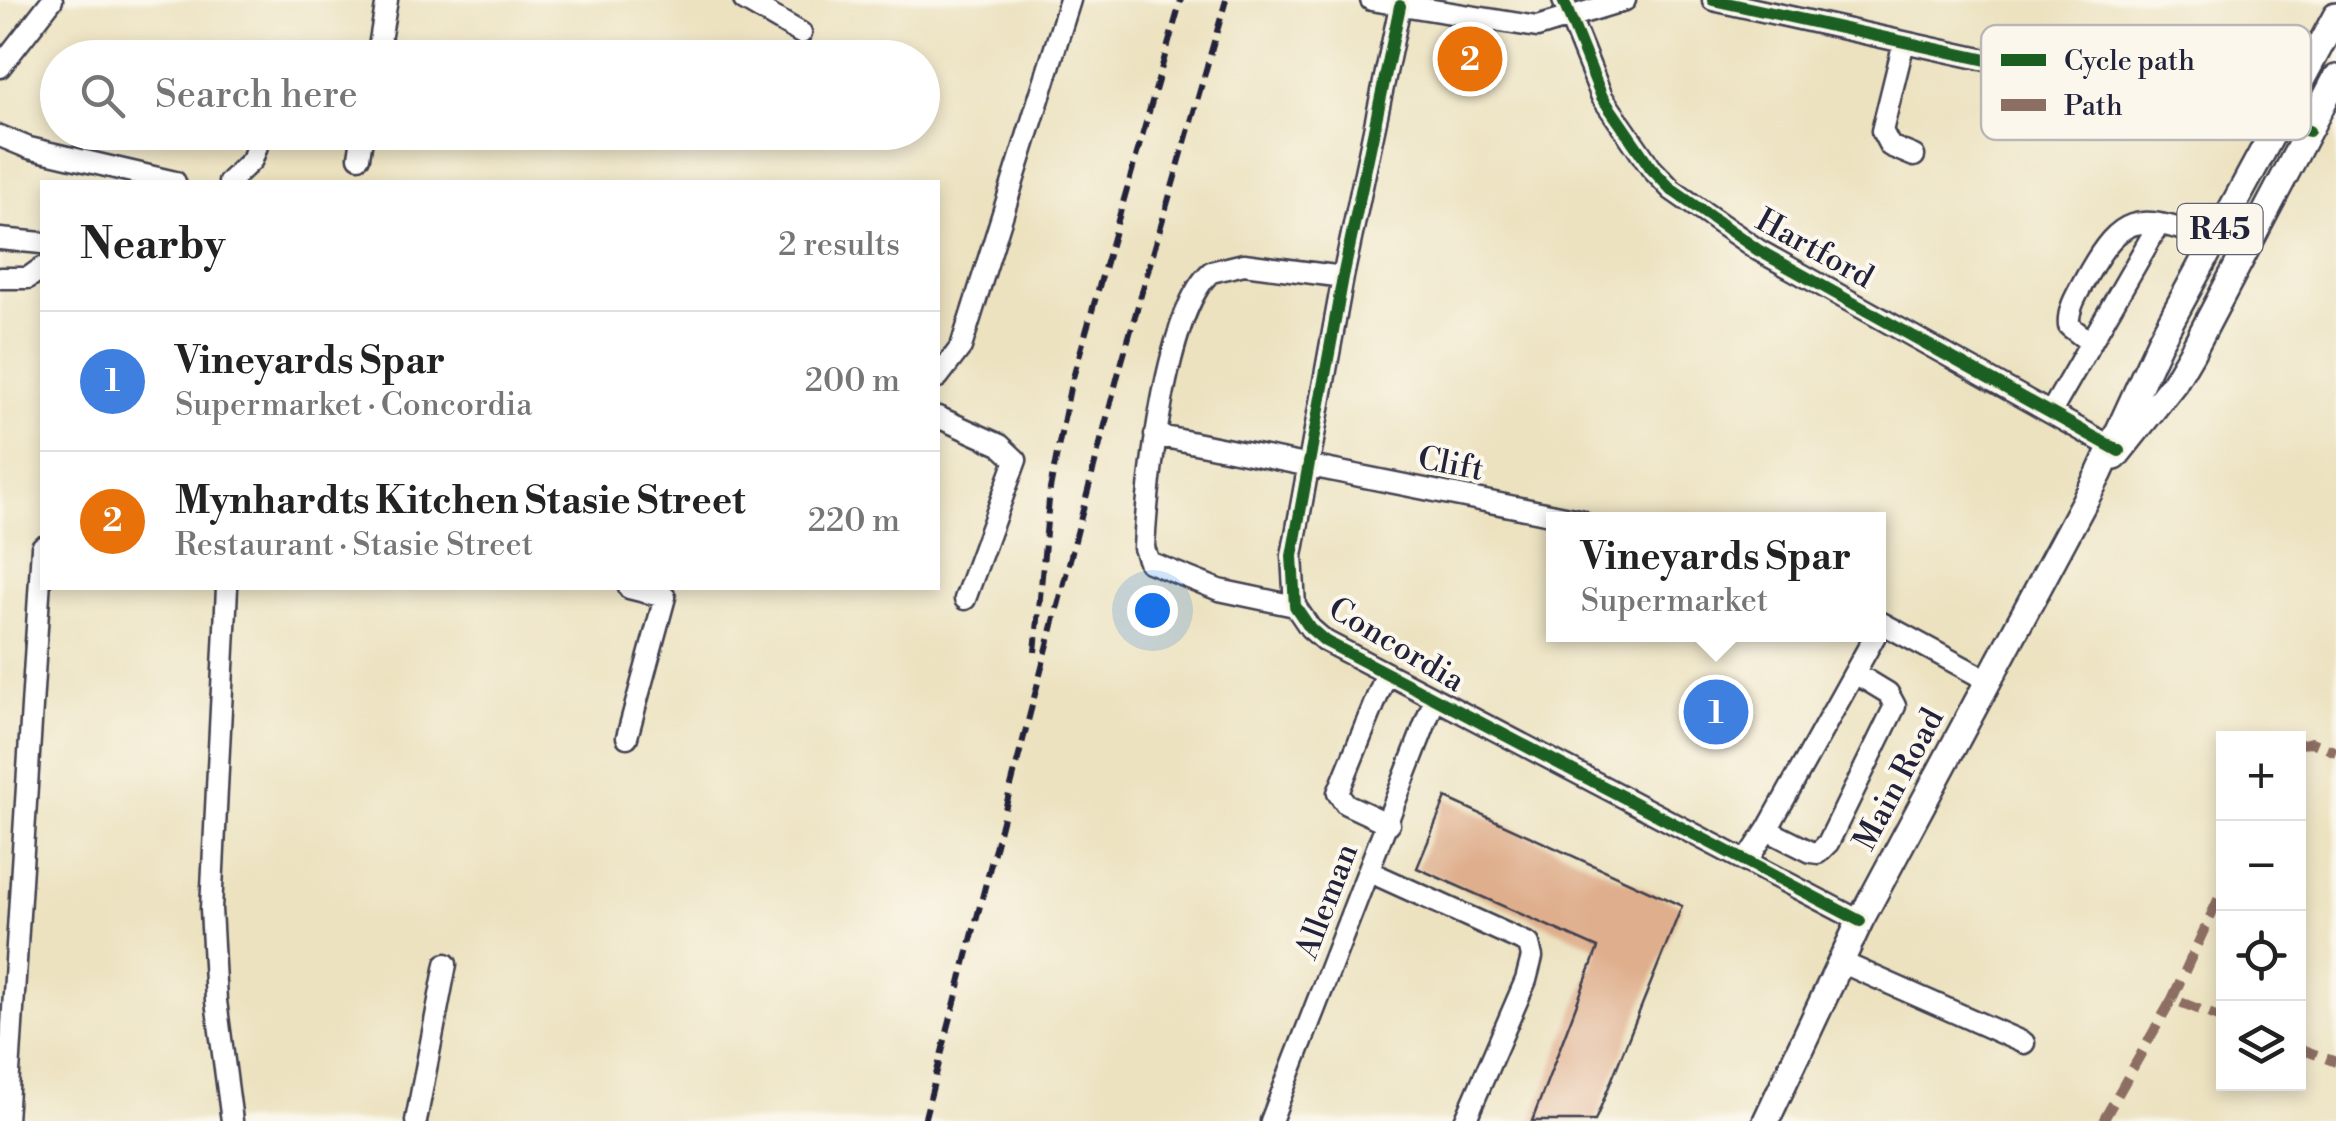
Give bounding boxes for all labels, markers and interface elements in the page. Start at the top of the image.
pin: 2 [1438,22,1502,96]
legend [1981,25,2311,140]
search box [40,40,940,150]
text: Cycle path [2064,44,2195,79]
icon: search [75,68,130,123]
text: Search here [155,72,358,119]
text: Path [2064,89,2123,124]
street label: Hartford [1749,200,1880,298]
road number: R45 [2178,204,2262,254]
text: Nearby [80,219,225,272]
text: 2 results [778,225,900,265]
text: Vineyards Spar [175,338,445,385]
text: 1 [105,361,120,401]
text: 200 m [805,361,900,401]
text: Supermarket · Concordia [175,385,533,425]
street label: Clift [1415,438,1487,490]
text: Mynhardts Kitchen Stasie Street [175,478,746,525]
text: 2 [102,501,123,541]
text: 220 m [808,501,900,541]
popup [1546,512,1886,642]
text: Restaurant · Stasie Street [175,525,533,565]
text: Vineyards Spar [1581,534,1851,581]
text: Supermarket [1581,581,1768,621]
your location [1127,585,1178,636]
street label: Concordia [1321,589,1472,701]
pin: 1 [1684,674,1748,750]
street label: Main Road [1845,702,1953,857]
map controls [2216,731,2306,1091]
button: + [2216,731,2306,821]
button: − [2216,821,2306,911]
street label: Alleman [1286,838,1367,966]
button: locate [2216,911,2306,1001]
button: layers [2216,1001,2306,1091]

